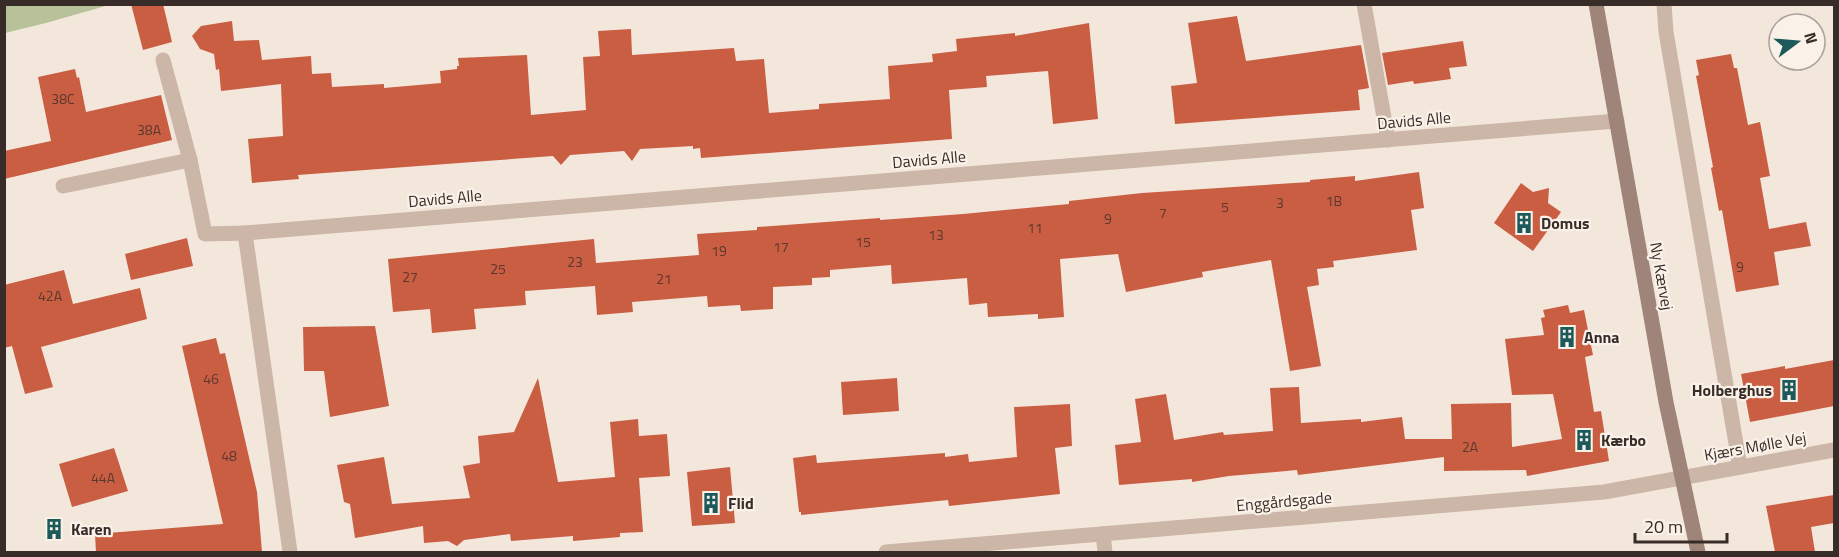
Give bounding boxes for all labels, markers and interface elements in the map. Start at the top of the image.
north arrow [1767,12,1827,72]
text: N [1798,29,1824,47]
house number: 38C [51,88,75,109]
street label: Davids Alle [1376,105,1452,135]
house number: 38A [137,119,162,140]
street label: Davids Alle [891,144,967,174]
street label: Davids Alle [407,183,483,213]
house number: 1B [1326,190,1342,211]
house number: 3 [1276,192,1284,213]
house number: 5 [1221,196,1229,217]
house number: 7 [1159,202,1167,223]
house number: 9 [1104,208,1112,229]
building icon: Domus [1512,211,1536,235]
place label: Domus [1541,211,1590,235]
house number: 11 [1027,217,1043,238]
house number: 13 [928,224,944,245]
house number: 15 [855,231,871,252]
house number: 17 [773,236,789,257]
house number: 19 [711,240,727,261]
street label: Ny Kærvej [1644,240,1680,312]
house number: 23 [567,251,583,272]
house number: 9 [1736,256,1744,277]
house number: 25 [490,258,506,279]
house number: 27 [402,266,418,287]
house number: 21 [656,268,672,289]
house number: 42A [38,285,63,306]
building icon: Anna [1555,325,1579,349]
place label: Anna [1584,325,1620,349]
house number: 46 [203,368,219,389]
place label: Holberghus [1692,378,1772,402]
building icon: Holberghus [1777,378,1801,402]
street label: Kjærs Mølle Vej [1702,425,1808,467]
building icon: Kærbo [1572,428,1596,452]
place label: Kærbo [1601,428,1646,452]
house number: 2A [1462,436,1479,457]
house number: 48 [221,445,237,466]
house number: 44A [91,467,116,488]
street label: Enggårdsgade [1235,485,1333,517]
building icon: Flid [699,491,723,515]
place label: Flid [728,491,754,515]
scale bar [1635,506,1726,544]
text: 20 m [1644,513,1683,540]
building icon: Karen [42,517,66,541]
place label: Karen [71,517,112,541]

